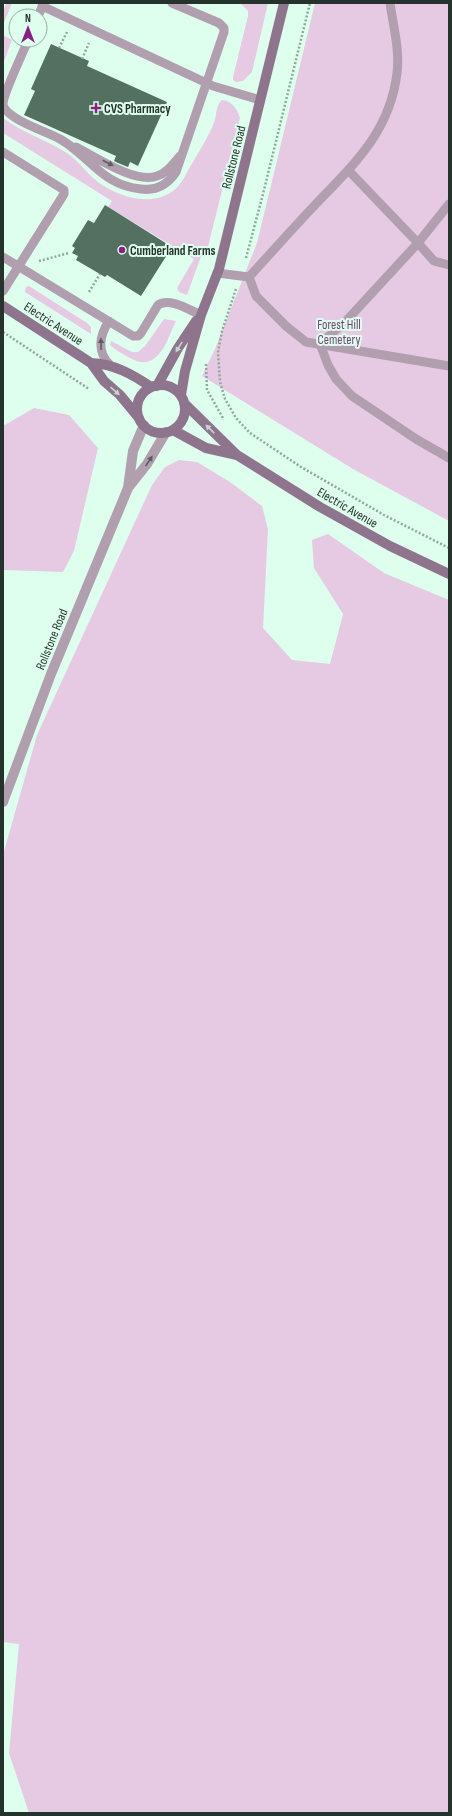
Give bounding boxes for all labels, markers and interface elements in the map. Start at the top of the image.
north arrow [8,8,48,48]
text: N [25,12,31,25]
place label: CVS Pharmacy [104,101,171,117]
marker: CVS Pharmacy [91,103,101,113]
street label: Rollstone Road [218,124,250,190]
one-way arrow [102,160,114,167]
place label: Cumberland Farms [130,243,216,259]
marker: Cumberland Farms [117,245,127,255]
street label: Electric Avenue [21,299,86,349]
park label: Forest Hill Cemetery [317,317,361,348]
one-way arrow [98,337,104,350]
one-way arrow [175,341,183,352]
one-way arrow [109,386,120,395]
one-way arrow [205,425,215,434]
one-way arrow [145,456,153,467]
street label: Electric Avenue [314,484,381,532]
street label: Rollstone Road [32,606,71,672]

